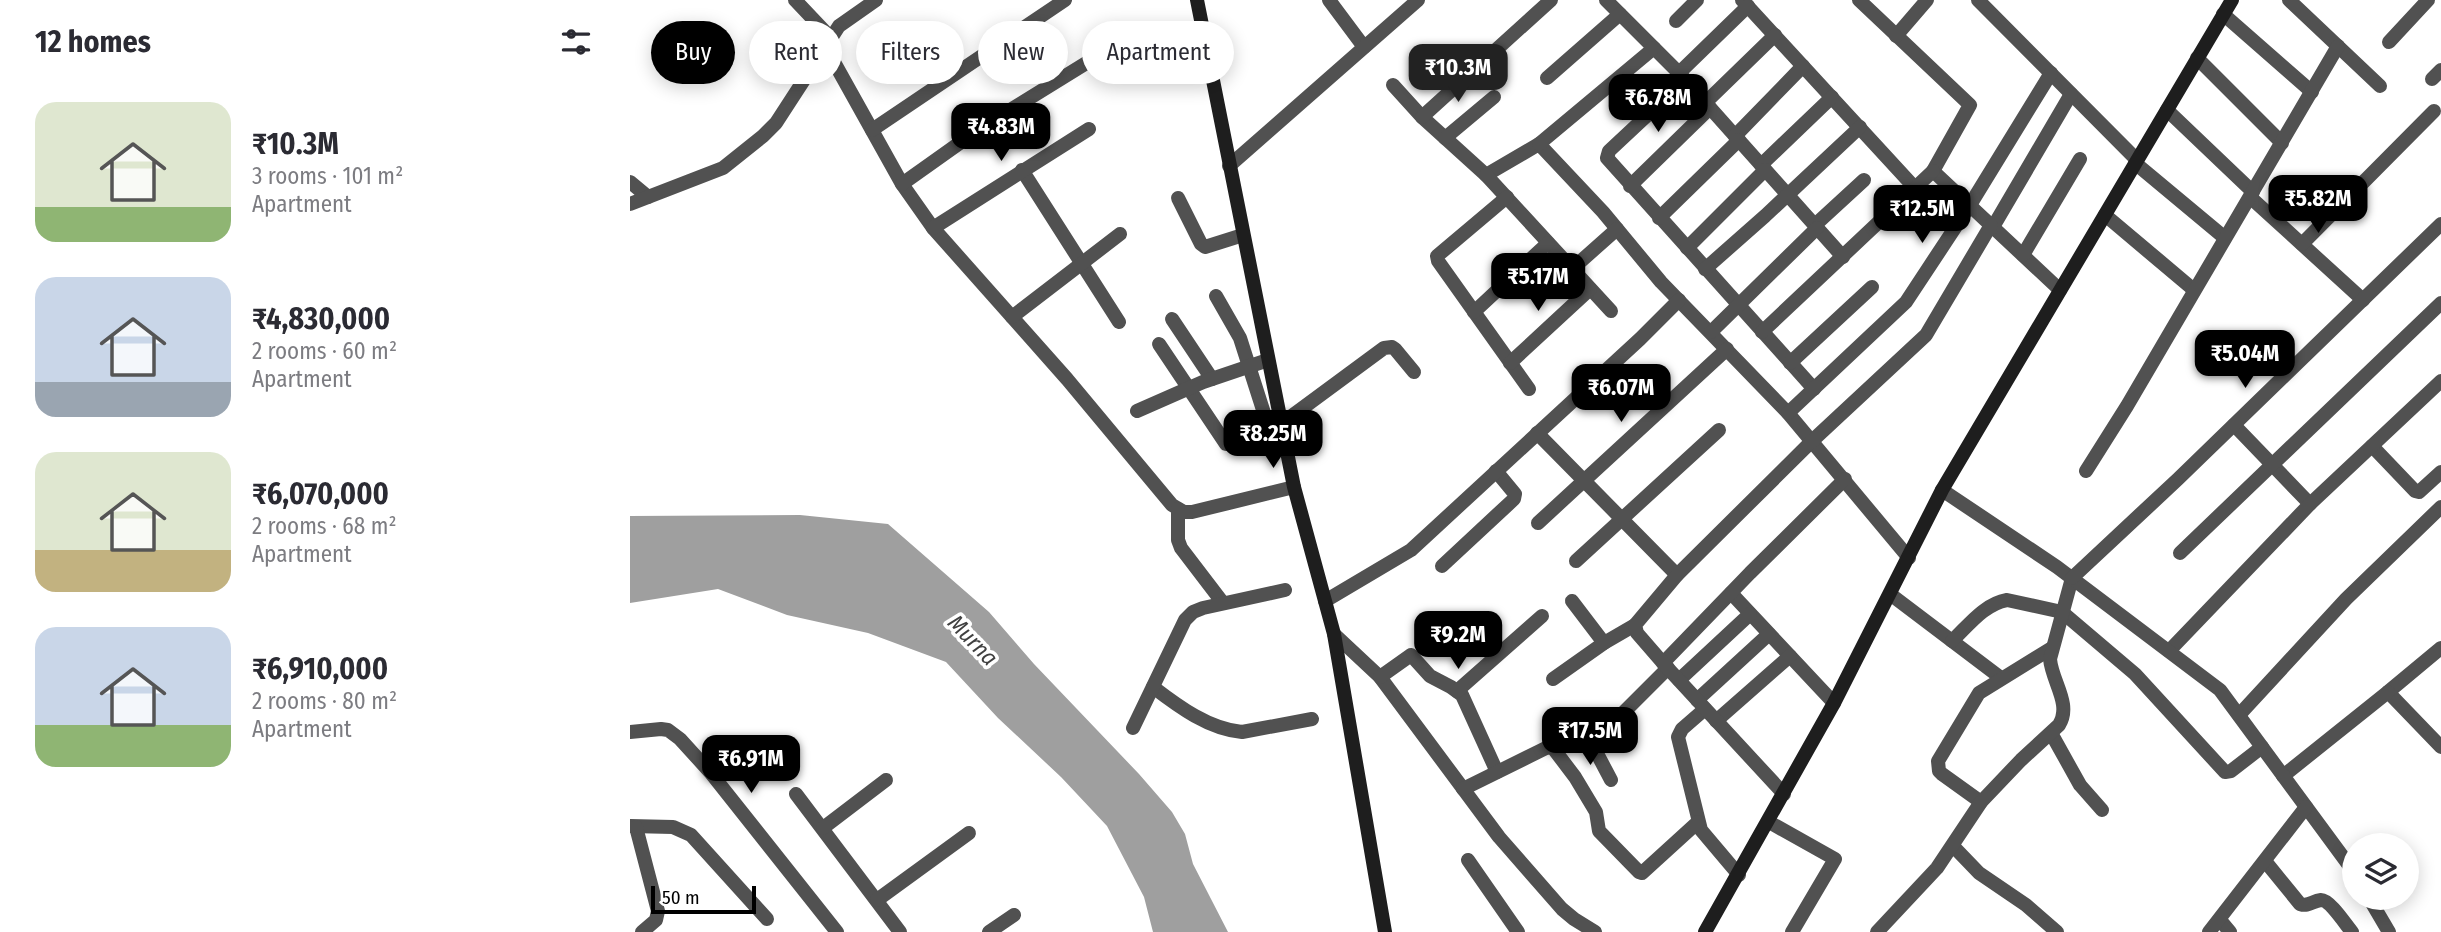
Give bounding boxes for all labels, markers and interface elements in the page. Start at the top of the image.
chip: Buy [651,21,735,84]
chip: Rent [749,21,842,84]
chip: Filters [856,21,964,84]
chip: New [978,21,1068,84]
chip: Apartment [1082,21,1234,84]
icon: filters [557,23,595,61]
text: 12 homes [35,24,151,60]
pin: ₹10.3M [1401,44,1515,104]
text: ₹10.3M [1425,53,1491,81]
pin: ₹6.78M [1601,74,1715,134]
text: ₹6.78M [1625,83,1691,111]
pin: ₹4.83M [944,104,1058,163]
text: ₹4.83M [967,112,1035,140]
text: ₹10.3M [252,126,339,162]
icon: home [91,130,175,214]
text: 3 rooms · 101 m² [252,162,403,190]
pin: ₹5.82M [2261,176,2375,235]
text: ₹5.82M [2284,184,2352,212]
pin: ₹12.5M [1865,186,1979,245]
text: Apartment [252,190,352,218]
text: ₹12.5M [1890,194,1954,222]
pin: ₹5.17M [1481,254,1595,313]
text: ₹5.17M [1507,262,1569,290]
text: ₹4,830,000 [252,301,390,337]
icon: home [91,305,175,389]
pin: ₹5.04M [2188,330,2302,390]
text: 2 rooms · 60 m² [252,337,397,365]
text: ₹5.04M [2211,339,2279,367]
pin: ₹6.07M [1564,364,1678,424]
text: Apartment [252,365,352,393]
text: ₹6.07M [1588,373,1654,401]
pin: ₹8.25M [1216,410,1330,470]
text: ₹8.25M [1240,419,1306,447]
text: ₹6,070,000 [252,476,389,512]
icon: home [91,480,175,564]
text: 2 rooms · 68 m² [252,512,397,540]
text: Apartment [252,540,352,568]
water label: Murna [942,609,1004,671]
pin: ₹9.2M [1409,612,1507,671]
text: ₹9.2M [1430,620,1486,648]
text: ₹6,910,000 [252,651,388,687]
icon: home [91,655,175,739]
text: 2 rooms · 80 m² [252,687,397,715]
pin: ₹17.5M [1533,708,1647,767]
text: Apartment [252,715,352,743]
text: ₹17.5M [1558,716,1622,744]
pin: ₹6.91M [694,736,808,795]
text: ₹6.91M [718,744,784,772]
map controls [2342,833,2419,910]
button: layers [2342,833,2419,910]
scale bar [651,883,756,915]
text: 50 m [662,886,700,909]

